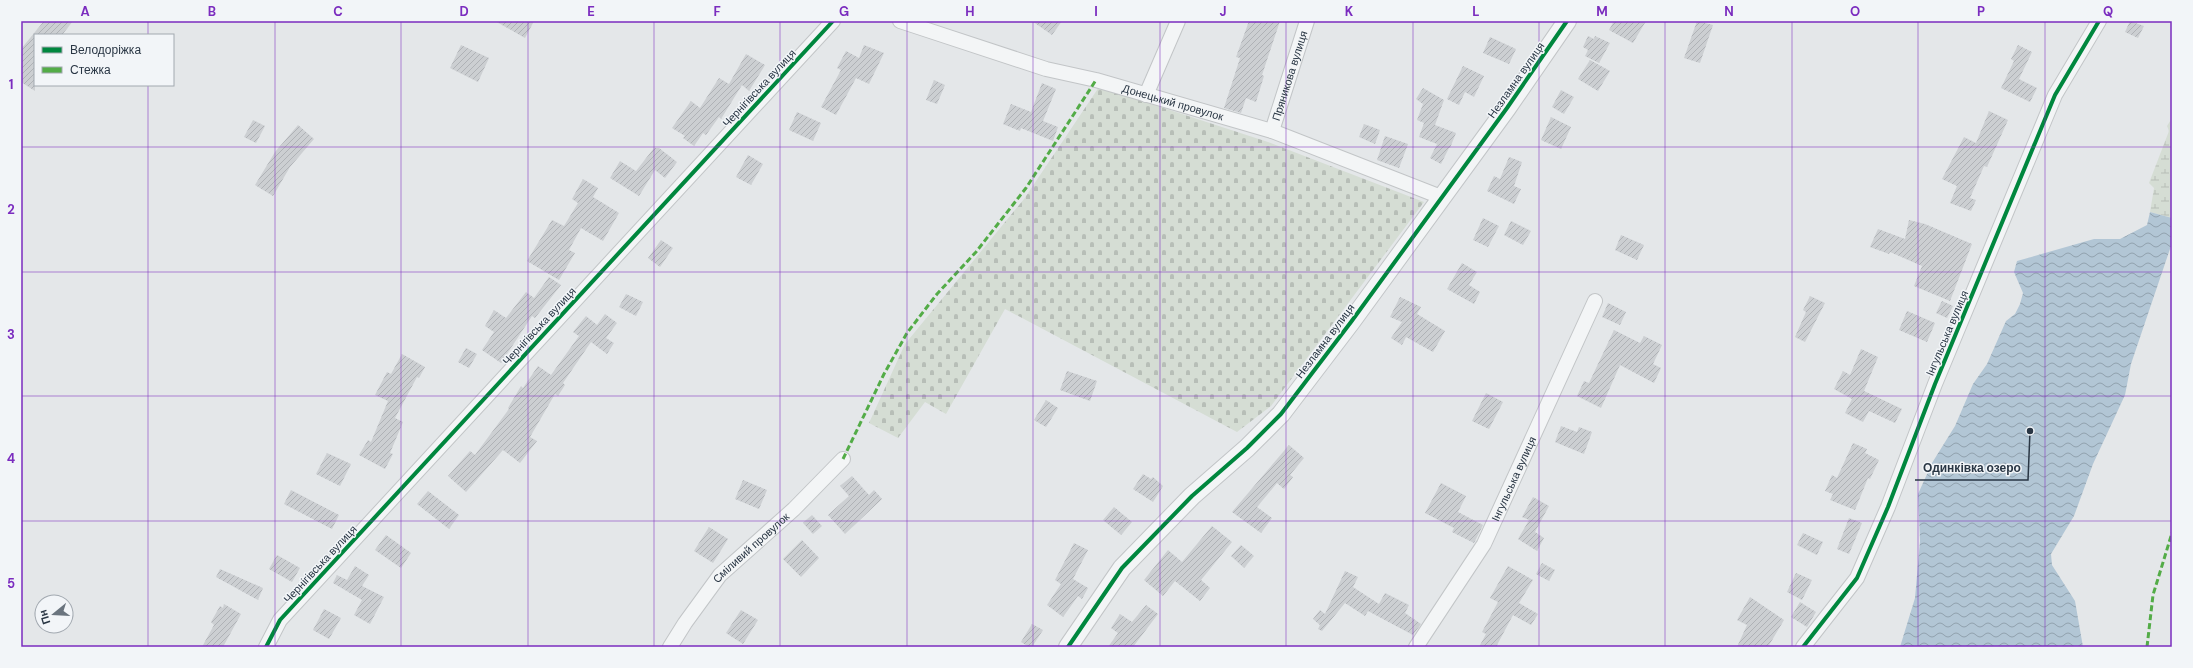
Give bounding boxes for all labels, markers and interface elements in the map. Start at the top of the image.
text: A [80,3,90,20]
text: B [208,3,216,20]
text: C [333,3,343,20]
text: D [459,3,469,20]
text: E [587,3,595,20]
text: F [713,3,721,20]
text: G [839,3,849,20]
text: H [965,3,975,20]
text: I [1094,3,1098,20]
text: J [1219,3,1227,20]
text: K [1345,3,1354,20]
text: L [1472,3,1480,20]
text: M [1596,3,1608,20]
text: N [1724,3,1734,20]
text: O [1850,3,1860,20]
text: P [1977,3,1985,20]
text: Q [2103,3,2113,20]
street label: Пряникова вулиця [1269,29,1310,122]
legend [34,34,174,86]
street label: Незламна вулиця [1485,39,1547,121]
text: Велодоріжка [70,42,141,58]
street label: Чернігівська вулиця [719,46,799,130]
text: Стежка [70,62,111,78]
text: 1 [9,76,13,93]
street label: Донецький провулок [1121,81,1225,124]
text: 2 [7,201,15,218]
street label: Чернігівська вулиця [499,284,579,368]
street label: Інгульська вулиця [1923,288,1971,378]
street label: Незламна вулиця [1292,301,1358,381]
text: 3 [7,326,15,343]
street label: Інгульська вулиця [1488,434,1539,523]
text: 4 [7,450,15,467]
callout: Одинківка озеро [1915,456,2028,480]
text: Одинківка озеро [1923,460,2021,476]
street label: Сміливий провулок [710,509,792,585]
street label: Чернігівська вулиця [280,522,360,606]
text: 5 [7,575,15,592]
north arrow [34,594,74,634]
text: Пн [36,608,53,626]

